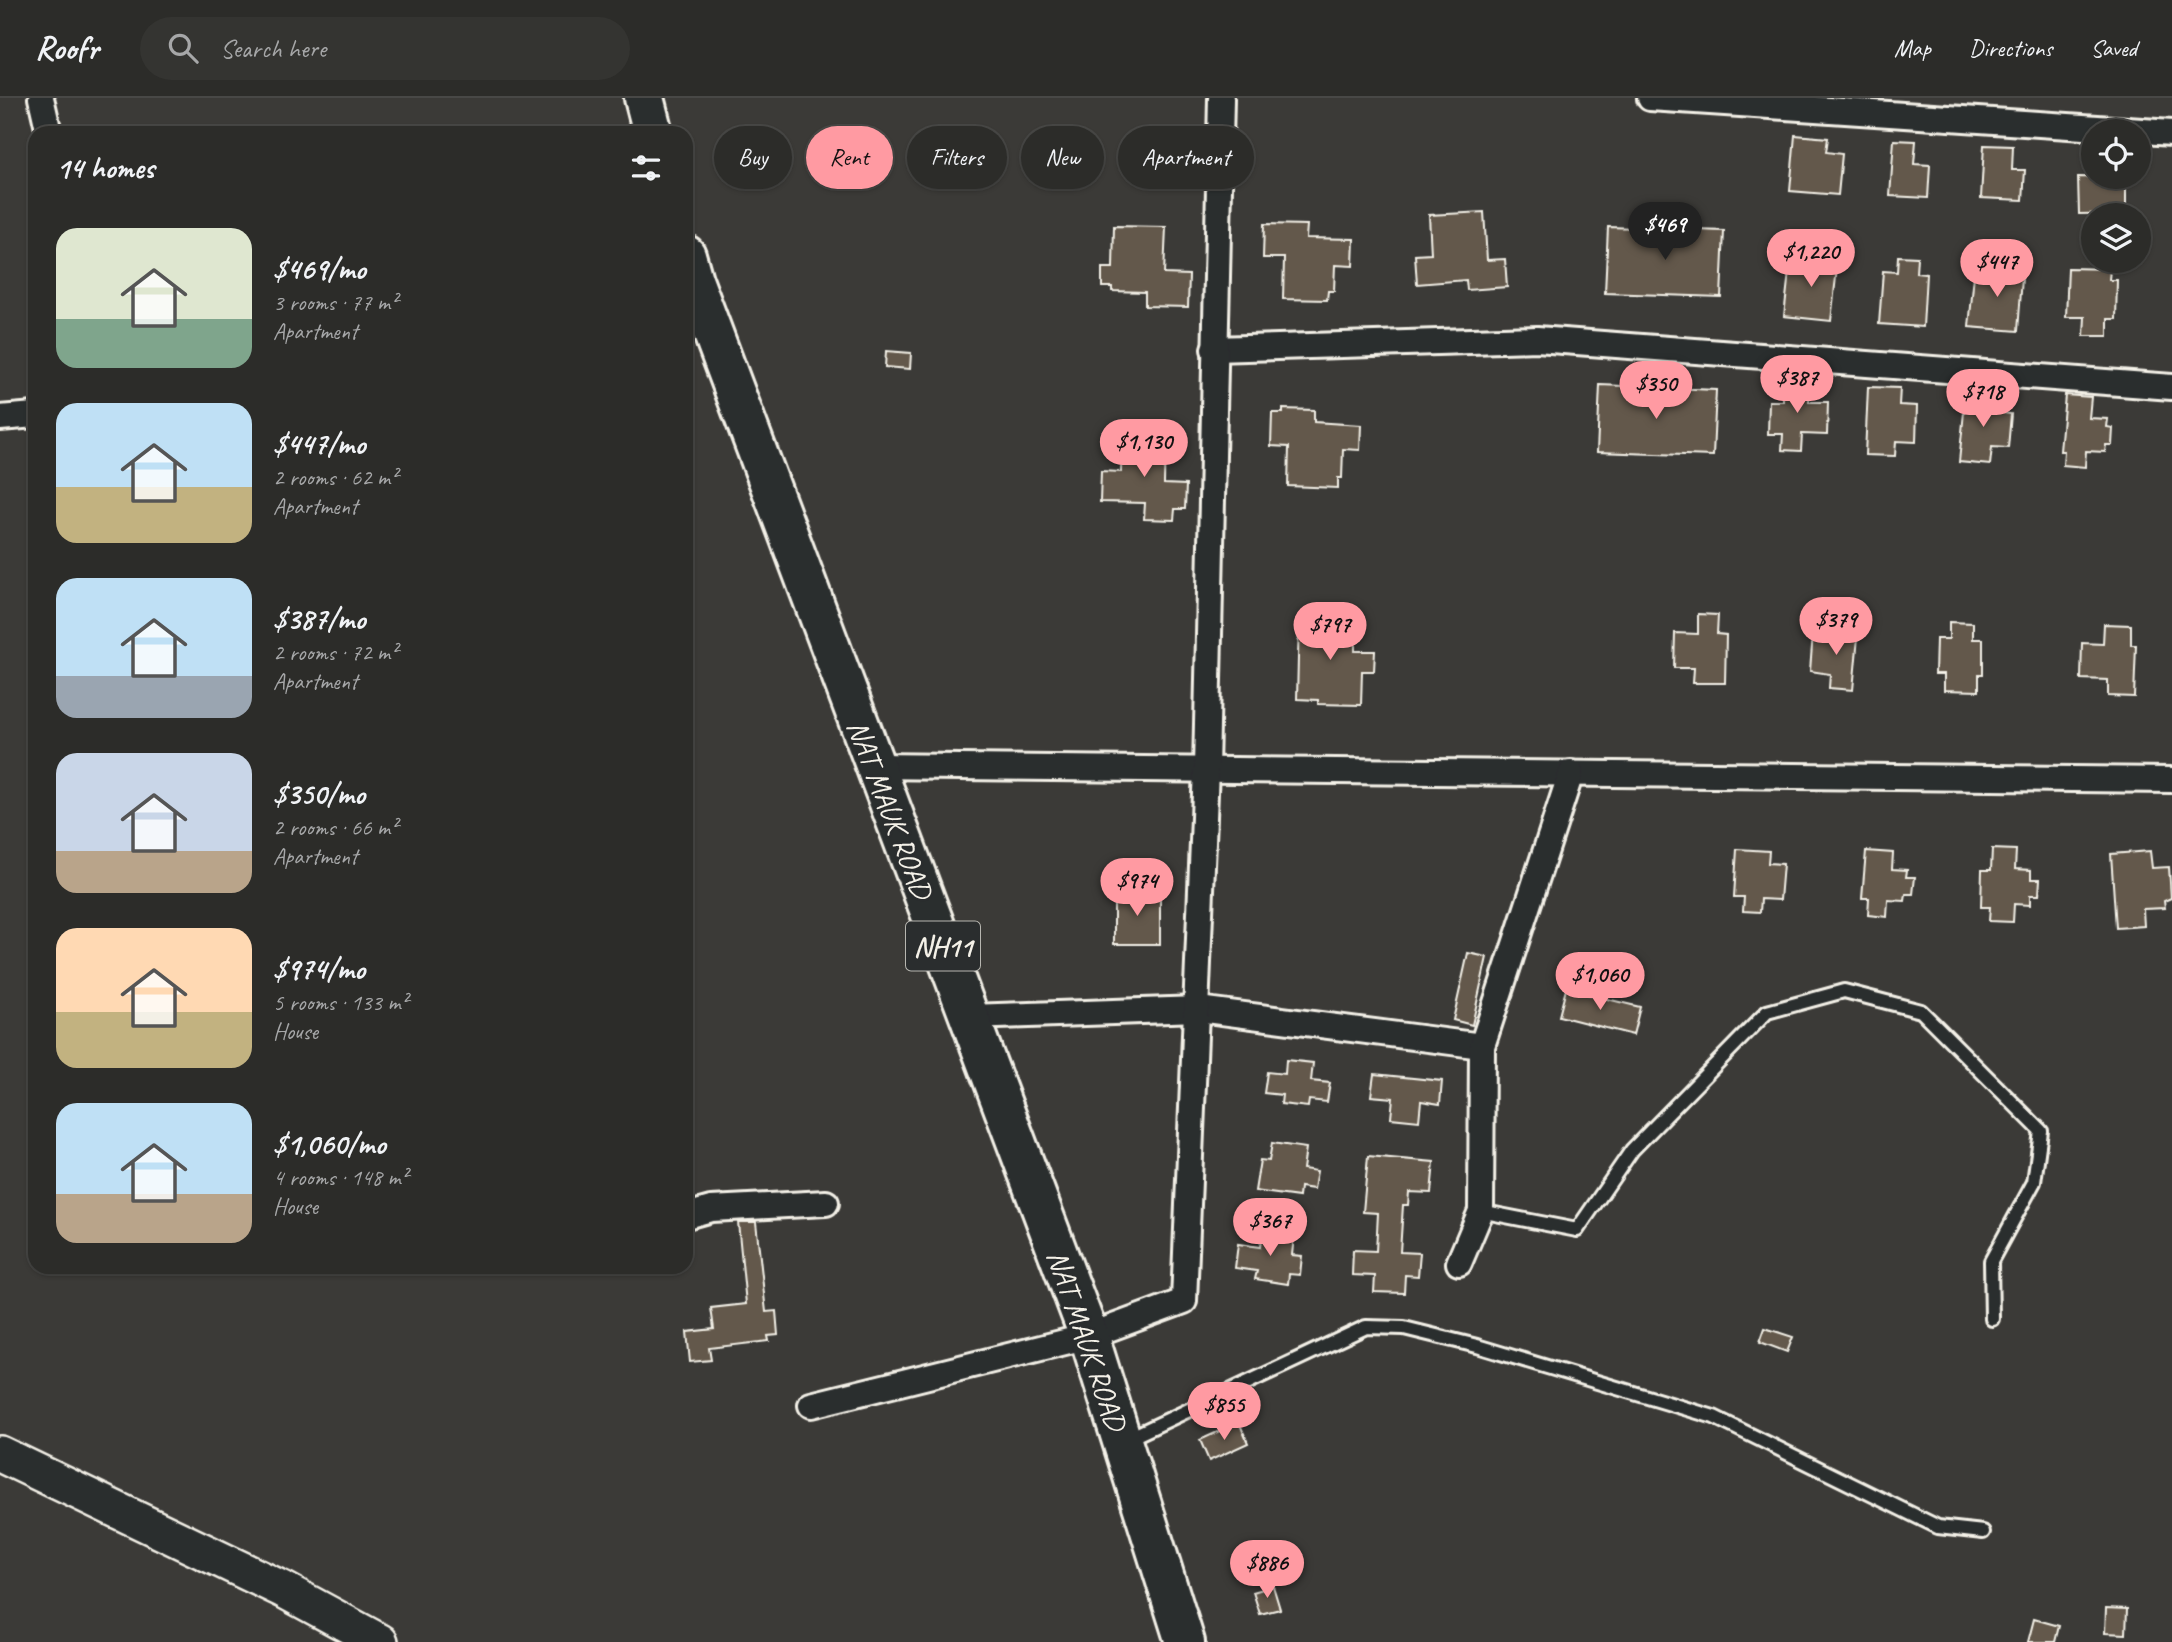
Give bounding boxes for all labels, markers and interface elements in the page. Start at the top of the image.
search box [140,17,630,80]
text: Roofr [35,27,98,69]
icon: search [164,29,202,67]
text: Search here [220,32,326,65]
text: Map [1894,33,1931,63]
text: Directions [1969,33,2052,63]
text: Saved [2090,33,2137,63]
map controls [2081,119,2151,273]
button: locate [2081,119,2151,189]
chip: Buy [714,126,792,189]
chip: Rent [806,126,893,189]
chip: Filters [907,126,1007,189]
chip: New [1021,126,1104,189]
chip: Apartment [1118,126,1254,189]
text: 14 homes [56,149,154,187]
icon: filters [627,149,665,187]
pin: $469 [1624,202,1706,262]
button: layers [2081,203,2151,273]
text: $469 [1644,210,1686,239]
pin: $1,220 [1754,230,1868,289]
text: $1,220 [1783,237,1839,266]
pin: $447 [1956,240,2038,299]
text: $447 [1976,247,2018,276]
text: $469/mo [273,250,366,288]
icon: home [112,256,196,340]
text: 3 rooms · 77 m² [273,288,397,317]
text: Apartment [273,317,358,346]
pin: $387 [1756,356,1838,415]
pin: $350 [1615,362,1697,421]
text: $387 [1776,363,1818,392]
text: $350 [1635,369,1677,398]
pin: $718 [1942,370,2024,429]
text: $718 [1962,377,2004,406]
pin: $1,130 [1087,420,1201,479]
text: $447/mo [273,425,365,463]
text: $1,130 [1116,427,1172,456]
icon: home [112,431,196,515]
text: 2 rooms · 62 m² [273,463,397,492]
text: Apartment [273,492,358,521]
pin: $379 [1795,598,1877,657]
text: $387/mo [273,600,365,638]
pin: $797 [1289,602,1371,662]
text: $379 [1815,605,1857,634]
icon: home [112,606,196,690]
text: $797 [1310,610,1350,639]
text: 2 rooms · 72 m² [273,638,397,667]
text: Apartment [273,667,358,696]
street label: NAT MAUK ROAD [839,714,942,906]
text: $350/mo [273,775,365,813]
icon: home [112,781,196,865]
text: 2 rooms · 66 m² [273,813,397,842]
text: Apartment [273,842,358,871]
pin: $974 [1096,858,1178,918]
text: $974 [1116,866,1158,895]
road number: NH11 [906,922,980,970]
text: $974/mo [273,950,365,988]
pin: $1,060 [1543,953,1657,1012]
icon: home [112,956,196,1040]
text: $1,060 [1572,960,1628,989]
text: 5 rooms · 133 m² [273,988,408,1017]
text: House [273,1017,318,1046]
text: $1,060/mo [273,1125,386,1163]
icon: home [112,1131,196,1215]
text: 4 rooms · 148 m² [273,1163,408,1192]
text: House [273,1192,318,1221]
pin: $367 [1229,1198,1311,1258]
text: $367 [1249,1206,1291,1235]
street label: NAT MAUK ROAD [1038,1245,1136,1438]
pin: $855 [1183,1382,1265,1442]
text: $855 [1204,1390,1244,1419]
pin: $886 [1226,1540,1308,1600]
text: $886 [1246,1548,1288,1577]

